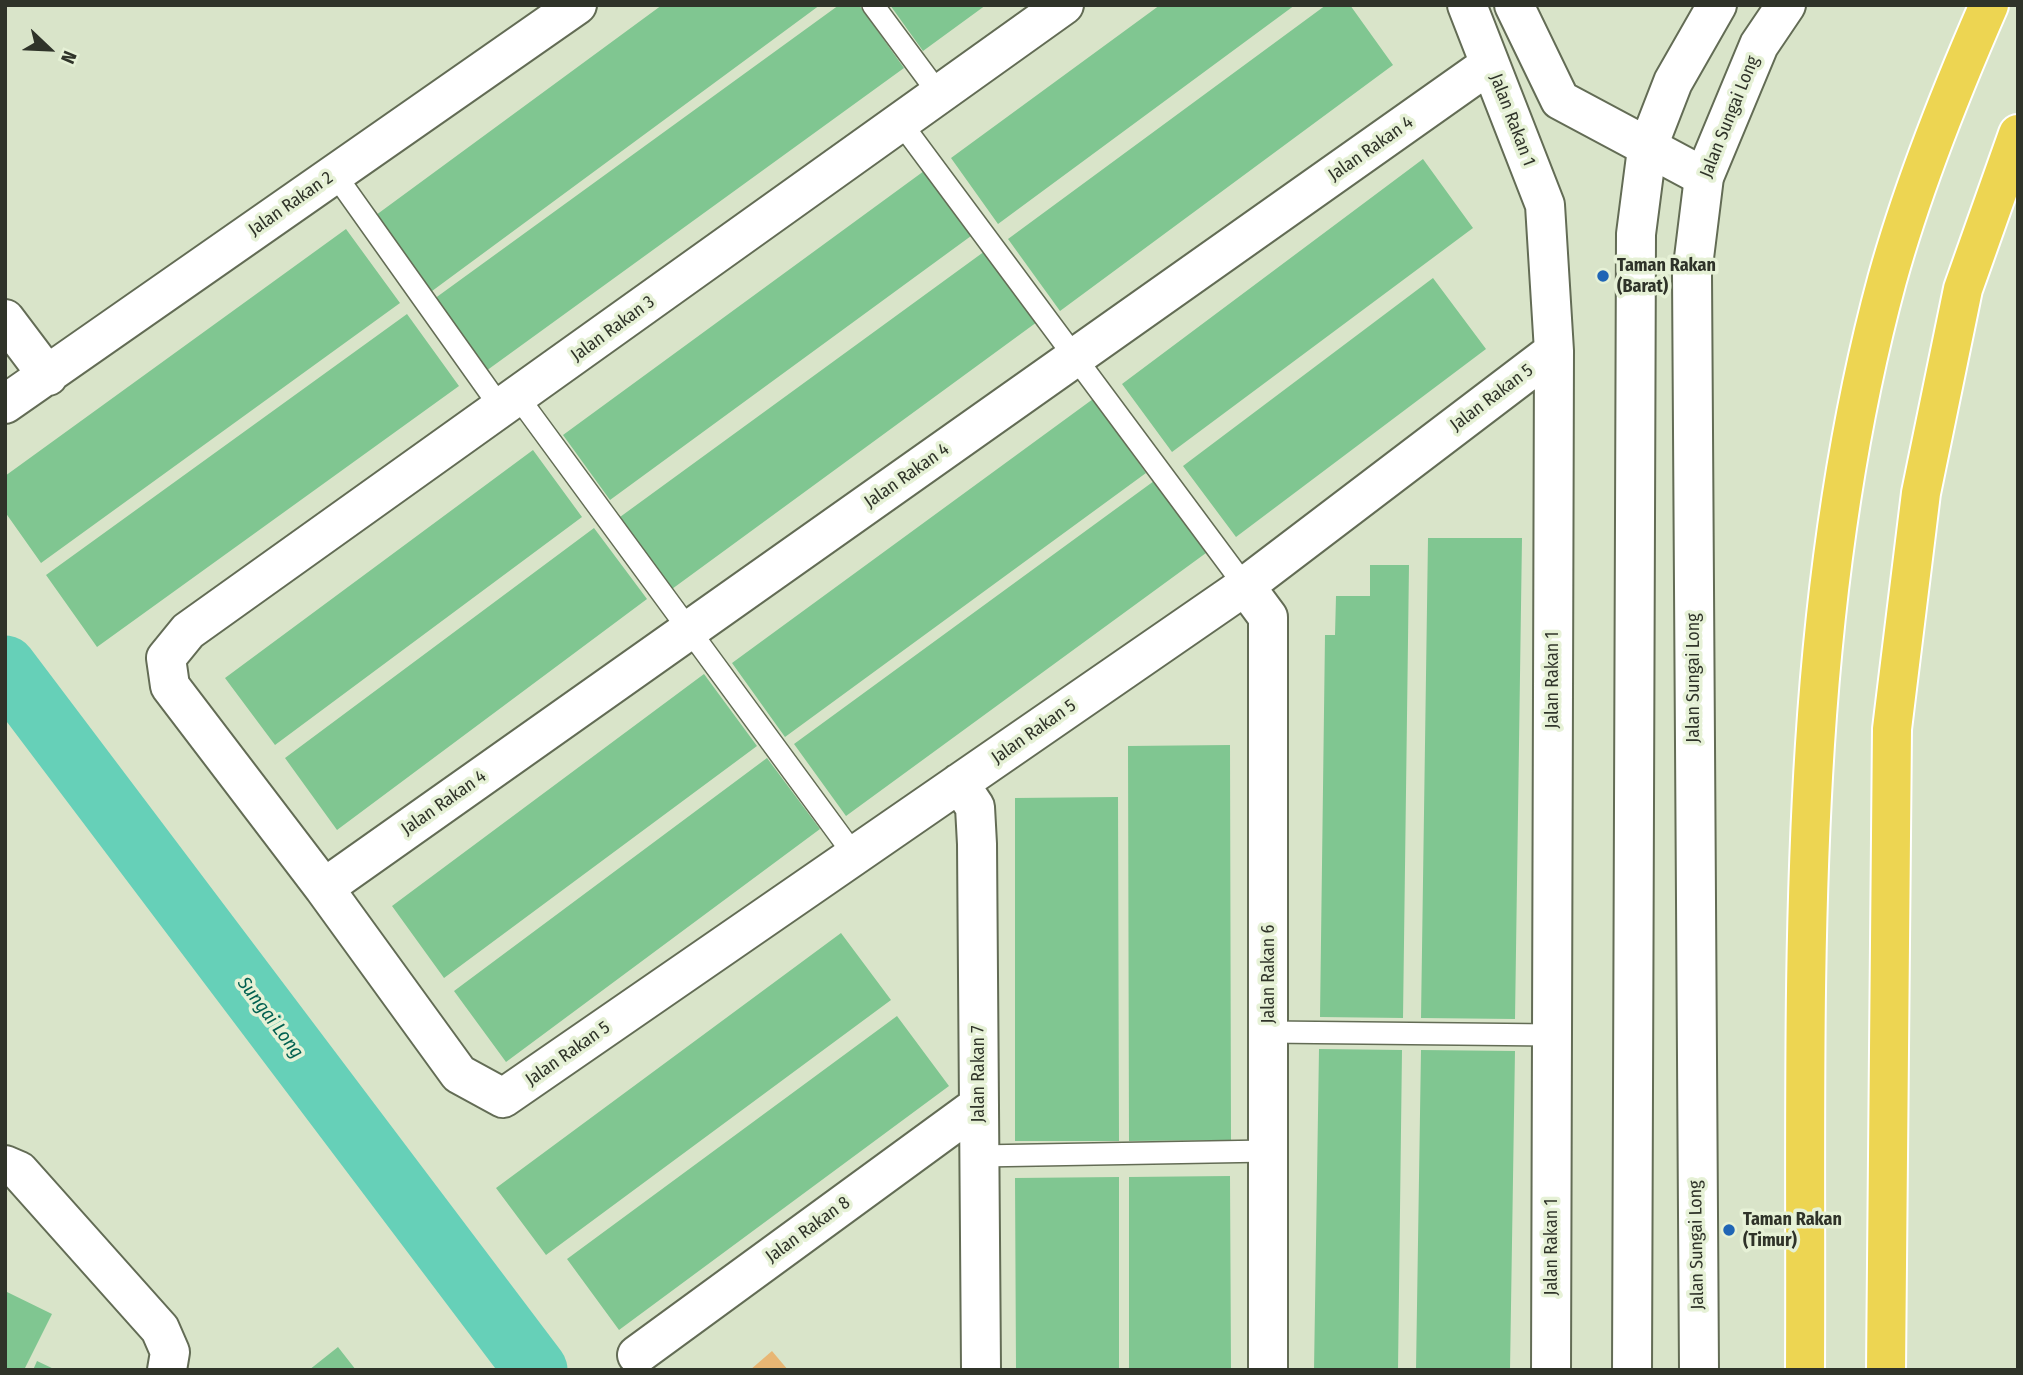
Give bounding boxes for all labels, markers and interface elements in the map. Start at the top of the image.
north arrow [14,14,84,84]
text: N [56,48,82,67]
street label: Jalan Sungai Long [1696,53,1764,181]
street label: Jalan Rakan 1 [1485,71,1539,169]
street label: Jalan Rakan 4 [1324,112,1418,186]
street label: Jalan Rakan 2 [245,167,337,241]
place label: Taman Rakan (Barat) [1617,255,1716,298]
marker: Taman Rakan (Barat) [1595,268,1611,284]
street label: Jalan Rakan 3 [567,291,659,367]
street label: Jalan Rakan 5 [1446,360,1538,436]
street label: Jalan Rakan 4 [860,439,954,513]
street label: Jalan Sungai Long [1683,613,1705,743]
street label: Jalan Rakan 1 [1542,632,1564,728]
street label: Jalan Rakan 5 [988,695,1080,769]
street label: Jalan Rakan 4 [397,766,491,840]
street label: Jalan Rakan 6 [1258,925,1280,1023]
water label: Sungai Long [232,973,308,1063]
street label: Jalan Rakan 5 [522,1017,614,1091]
street label: Jalan Rakan 7 [968,1025,990,1123]
street label: Jalan Sungai Long [1685,1180,1709,1310]
street label: Jalan Rakan 8 [762,1192,854,1268]
street label: Jalan Rakan 1 [1541,1199,1563,1295]
place label: Taman Rakan (Timur) [1743,1209,1842,1252]
marker: Taman Rakan (Timur) [1721,1222,1737,1238]

